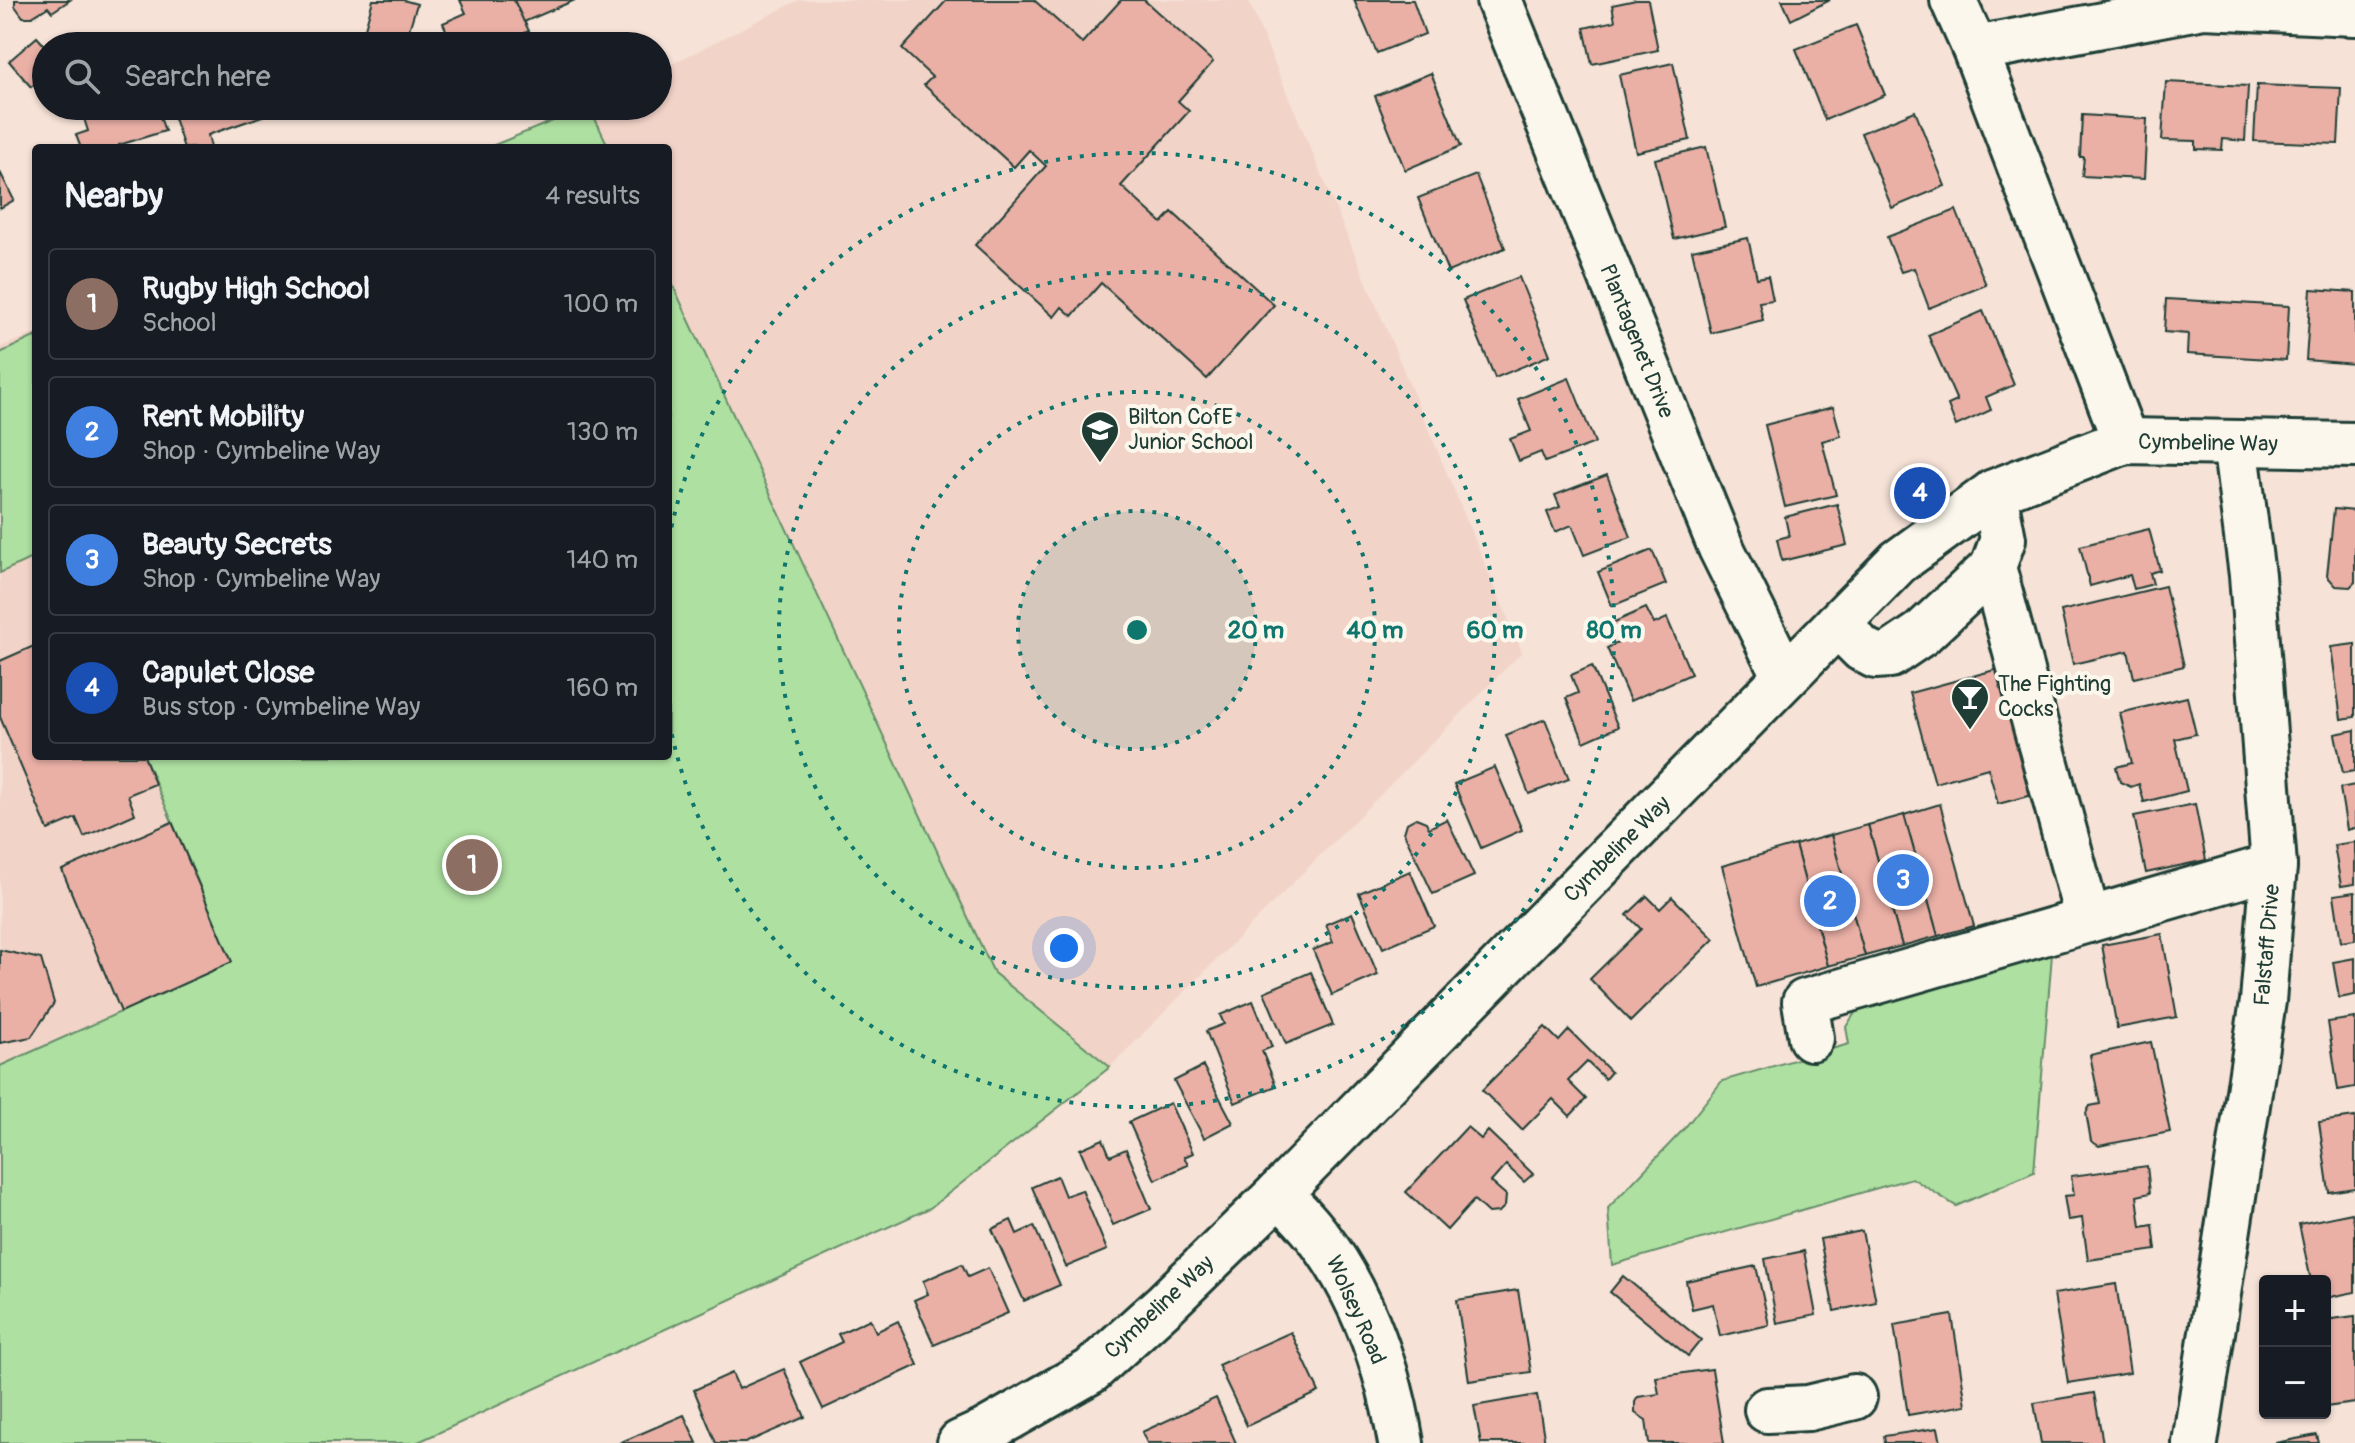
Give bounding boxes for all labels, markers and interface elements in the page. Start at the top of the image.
search box [32,32,672,120]
icon: search [60,54,104,98]
text: Search here [124,58,271,95]
text: Nearby [64,175,163,218]
text: 4 results [545,180,640,212]
street label: Plantagenet Drive [1593,260,1681,422]
text: Rugby High School [142,270,370,307]
text: 1 [87,288,97,320]
text: 100 m [564,288,638,320]
text: School [142,307,217,339]
text: Rent Mobility [142,398,304,435]
place label: Bilton CofE Junior School [1128,403,1254,456]
school or university icon: Bilton CofE Junior School [1079,409,1121,464]
text: 2 [85,416,99,448]
text: 130 m [567,416,638,448]
street label: Cymbeline Way [2138,428,2278,458]
text: Shop · Cymbeline Way [142,435,380,467]
pin: 4 [1894,463,1946,523]
text: Beauty Secrets [142,526,332,563]
text: 3 [85,544,99,576]
text: 140 m [566,544,638,576]
text: Shop · Cymbeline Way [142,563,380,595]
centre of rings [1123,616,1151,644]
text: 20 m [1228,616,1284,645]
text: 40 m [1347,616,1403,645]
text: 60 m [1467,616,1523,645]
text: 80 m [1586,616,1642,645]
text: Capulet Close [142,654,314,691]
place label: The Fighting Cocks [1998,670,2111,723]
text: 4 [84,672,100,704]
text: 160 m [566,672,638,704]
bar icon: The Fighting Cocks [1949,676,1991,731]
text: Bus stop · Cymbeline Way [142,691,420,723]
street label: Cymbeline Way [1558,790,1676,908]
pin: 1 [446,835,498,895]
pin: 3 [1877,850,1929,910]
pin: 2 [1804,871,1856,931]
street label: Falstaff Drive [2248,883,2286,1007]
your location [1044,928,1084,968]
street label: Cymbeline Way [1098,1249,1220,1365]
street label: Wolsey Road [1320,1251,1392,1369]
map controls [2259,1275,2331,1419]
button: + [2259,1275,2331,1347]
button: − [2259,1347,2331,1419]

